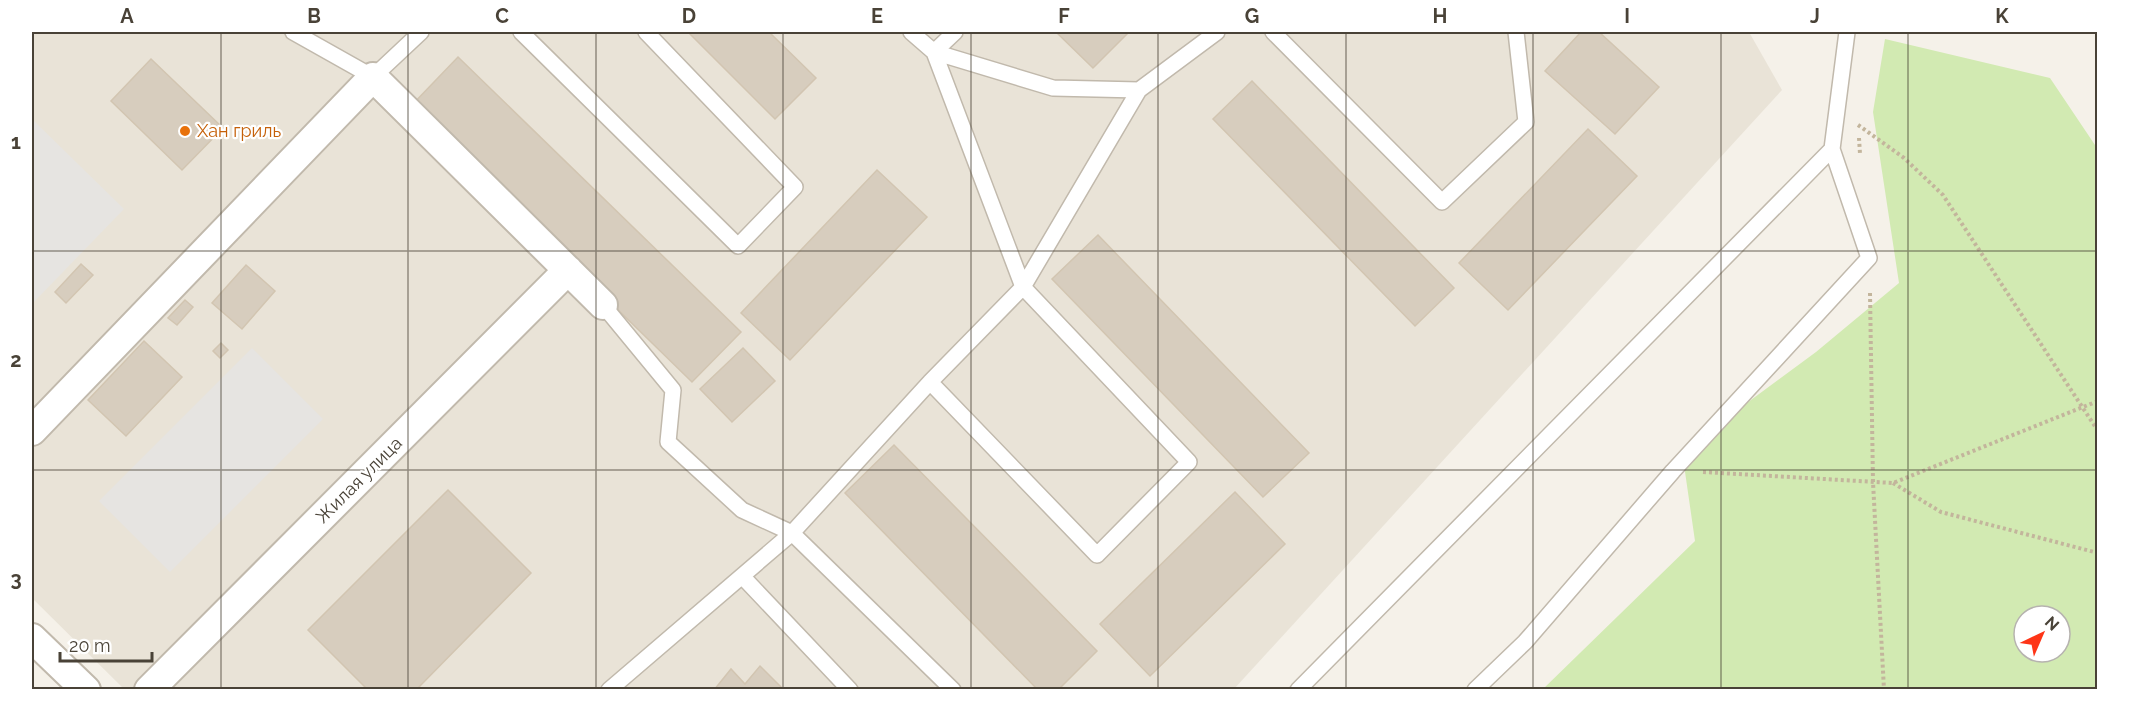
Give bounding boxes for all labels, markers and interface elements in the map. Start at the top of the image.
text: A [120,4,134,28]
text: B [307,4,321,28]
text: C [495,4,509,28]
text: D [682,4,696,28]
text: E [871,4,883,28]
text: F [1058,4,1070,28]
text: G [1245,4,1259,28]
text: H [1433,4,1447,28]
text: I [1624,4,1630,28]
text: J [1810,4,1820,28]
text: K [1995,4,2009,28]
place label: Хан гриль [197,120,282,141]
marker: Хан гриль [178,124,192,138]
text: 1 [11,130,21,154]
text: 2 [10,348,22,372]
street label: Жилая улица [311,432,406,527]
text: 3 [10,567,22,591]
north arrow [2012,604,2072,664]
text: N [2041,612,2063,635]
scale bar [60,625,152,663]
text: 20 m [69,635,111,656]

